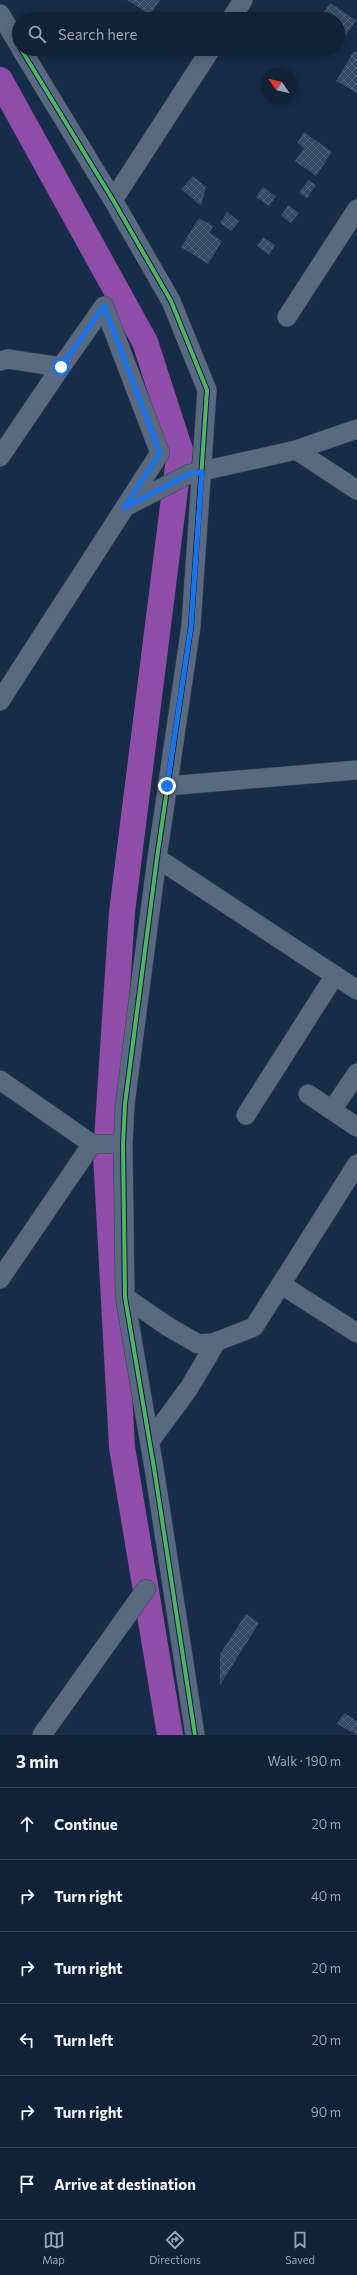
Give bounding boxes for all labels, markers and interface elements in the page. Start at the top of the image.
search box [12,12,345,56]
icon: search [26,23,48,45]
text: Search here [58,25,137,43]
north arrow [261,68,297,104]
route start [52,358,70,376]
route end [158,777,176,795]
text: 3 min [16,1751,59,1772]
text: Walk · 190 m [267,1753,341,1769]
icon: ahead [16,1813,38,1835]
text: Continue [54,1815,118,1833]
text: 20 m [312,1816,341,1832]
icon: right [16,1885,38,1907]
text: Turn right [54,1887,123,1905]
text: 40 m [311,1888,341,1904]
icon: right [16,1957,38,1979]
text: Turn right [54,1959,123,1977]
text: 20 m [312,1960,341,1976]
icon: left [16,2029,38,2051]
text: Turn left [54,2031,113,2049]
text: 20 m [312,2032,341,2048]
icon: right [16,2101,38,2123]
text: Turn right [54,2103,123,2121]
text: 90 m [311,2104,341,2120]
icon: arrive [16,2173,38,2195]
text: Arrive at destination [54,2175,196,2193]
tab: Map [42,2229,65,2266]
tab: Directions [149,2229,201,2266]
tab: Saved [285,2229,315,2266]

